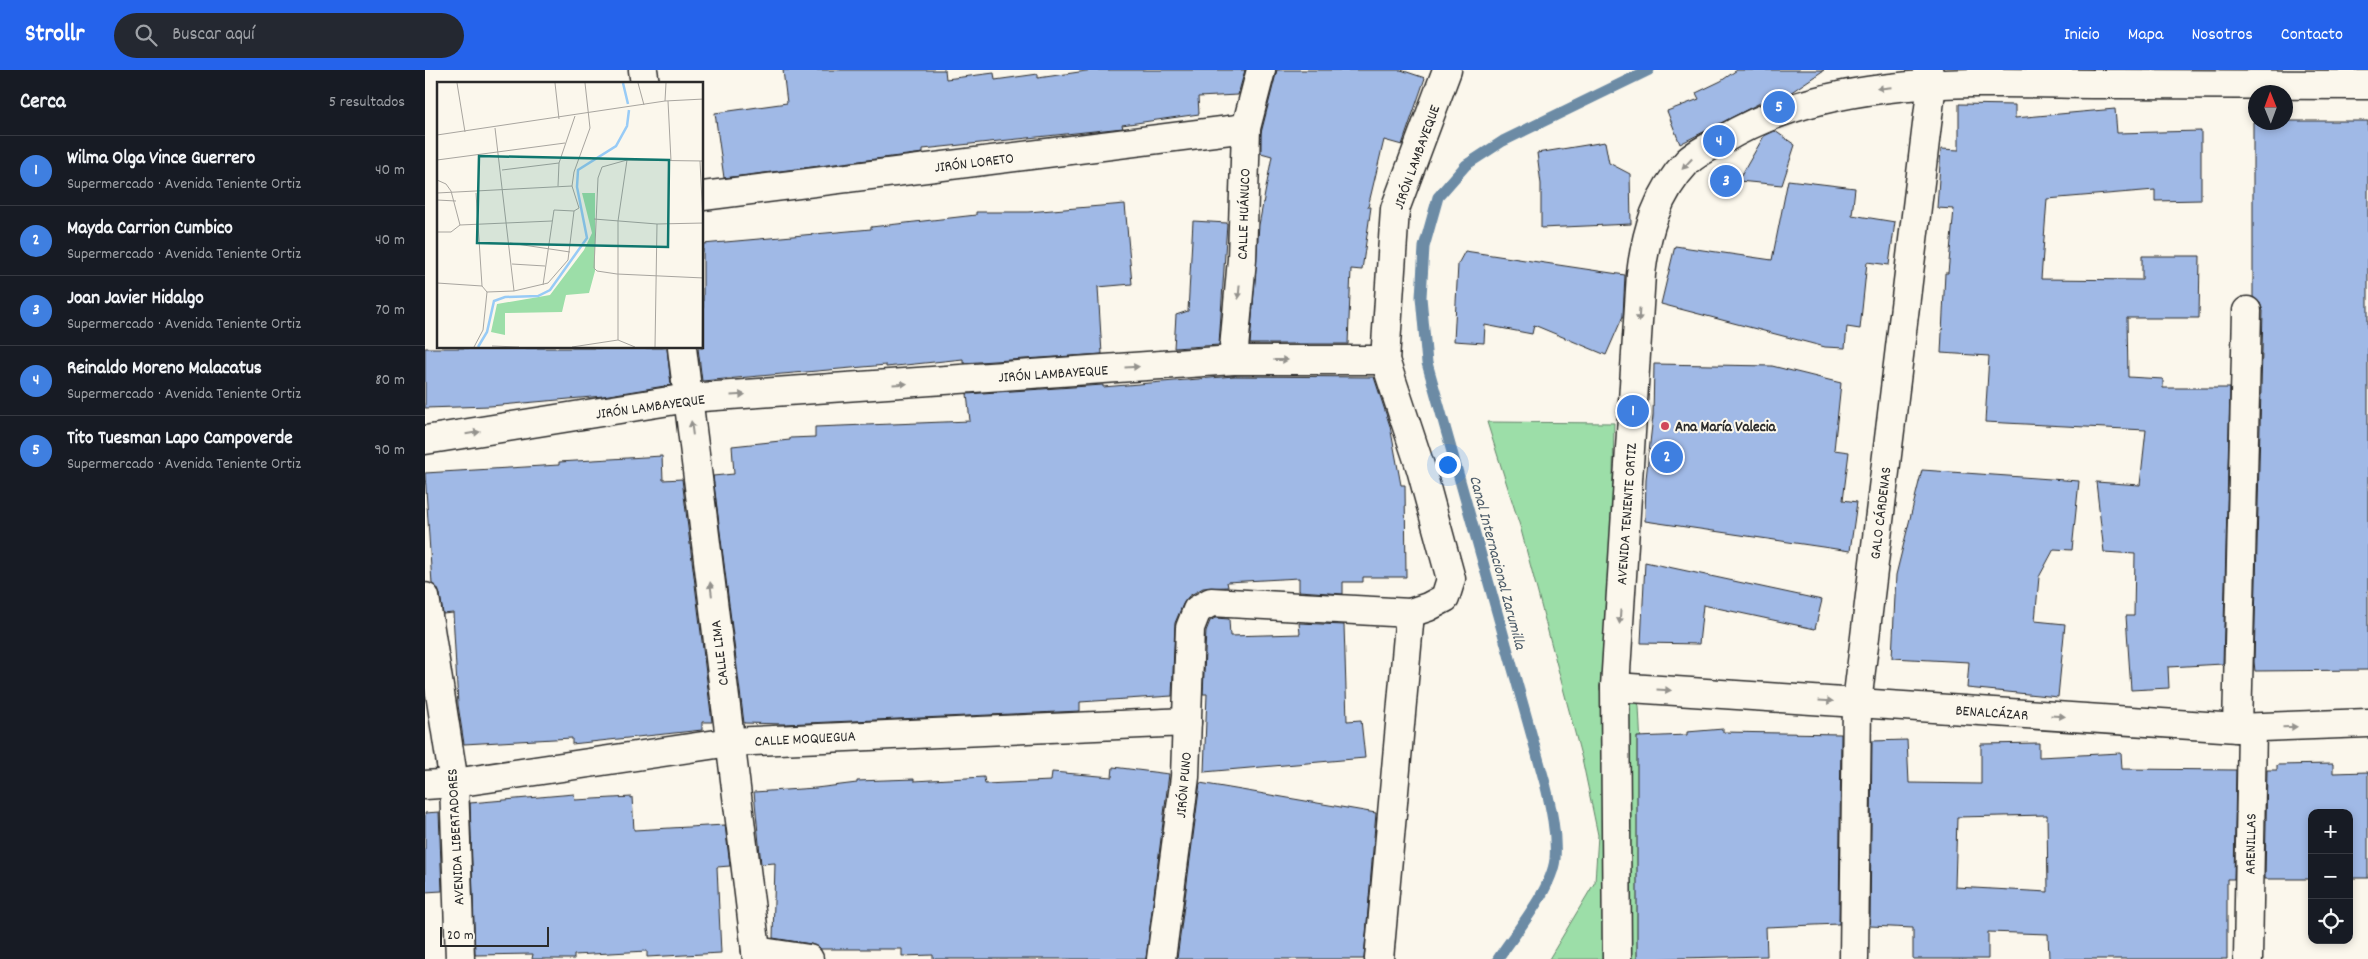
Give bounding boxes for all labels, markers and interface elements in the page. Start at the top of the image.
search box [114,13,464,58]
text: Strollr [25,18,84,52]
icon: search [132,21,160,49]
text: Buscar aquí [172,22,255,49]
text: Inicio [2064,23,2100,48]
text: Mapa [2128,23,2163,48]
text: Nosotros [2191,23,2253,48]
text: Contacto [2281,23,2343,48]
inset map [437,82,704,349]
one-way arrow [1875,85,1891,93]
north arrow [2248,85,2293,130]
text: Cerca [20,88,66,118]
pin: 5 [1763,88,1795,126]
text: 5 resultados [329,91,405,114]
street label: JIRÓN LAMBAYEQUE [1389,102,1447,213]
pin: 4 [1703,122,1735,160]
text: Wilma Olga Vince Guerrero [67,146,255,173]
street label: JIRÓN LORETO [933,148,1015,180]
one-way arrow [1681,158,1693,170]
text: 1 [34,159,38,182]
text: 40 m [375,159,405,182]
pin: 3 [1710,162,1742,200]
street label: CALLE HUÁNUCO [1232,168,1258,260]
text: Supermercado · Avenida Teniente Ortiz [67,173,301,196]
text: Mayda Carrion Cumbico [67,216,233,243]
text: 2 [33,229,40,252]
text: 40 m [375,229,405,252]
text: Supermercado · Avenida Teniente Ortiz [67,243,301,266]
one-way arrow [1235,284,1243,300]
text: Joan Javier Hidalgo [67,286,204,313]
text: 3 [32,299,40,322]
text: 70 m [375,299,405,322]
one-way arrow [1634,307,1642,323]
text: Supermercado · Avenida Teniente Ortiz [67,313,301,336]
text: Reinaldo Moreno Malacatus [67,356,262,383]
one-way arrow [1274,356,1290,364]
street label: JIRÓN LAMBAYEQUE [998,360,1109,390]
one-way arrow [1124,363,1140,371]
text: 4 [33,369,39,392]
text: 80 m [375,369,405,392]
one-way arrow [892,379,908,387]
text: Supermercado · Avenida Teniente Ortiz [67,383,301,406]
street label: JIRÓN LAMBAYEQUE [594,389,706,427]
one-way arrow [730,391,746,399]
pin: 1 [1617,392,1649,430]
place label: Ana María Valecia [1675,417,1776,439]
one-way arrow [688,419,696,435]
marker: Ana María Valecia [1659,420,1671,432]
text: Tito Tuesman Lapo Campoverde [67,426,293,453]
one-way arrow [465,428,481,436]
pin: 2 [1651,438,1683,476]
text: 5 [32,439,40,462]
text: 90 m [374,439,405,462]
street label: AVENIDA TENIENTE ORTIZ [1612,442,1644,586]
your location [1435,452,1461,478]
text: Supermercado · Avenida Teniente Ortiz [67,453,301,476]
street label: GALO CÁRDENAS [1865,466,1899,561]
water label: Canal Internacional Zarumilla [1462,473,1531,654]
one-way arrow [707,581,715,597]
one-way arrow [1615,609,1623,625]
street label: CALLE LIMA [706,619,736,687]
one-way arrow [1656,686,1672,694]
one-way arrow [1818,697,1834,705]
street label: BENALCÁZAR [1955,700,2029,728]
one-way arrow [2050,713,2066,721]
one-way arrow [2282,722,2298,730]
street label: CALLE MOQUEGUA [754,726,856,754]
street label: JIRÓN PUNO [1171,751,1199,819]
street label: AVENIDA LIBERTADORES [442,768,472,906]
map controls [2308,809,2353,944]
button: + [2308,809,2353,854]
street label: ARENILLAS [2240,813,2264,875]
button: − [2308,854,2353,899]
button: locate [2308,899,2353,944]
scale bar [440,924,549,947]
text: 20 m [447,926,474,946]

